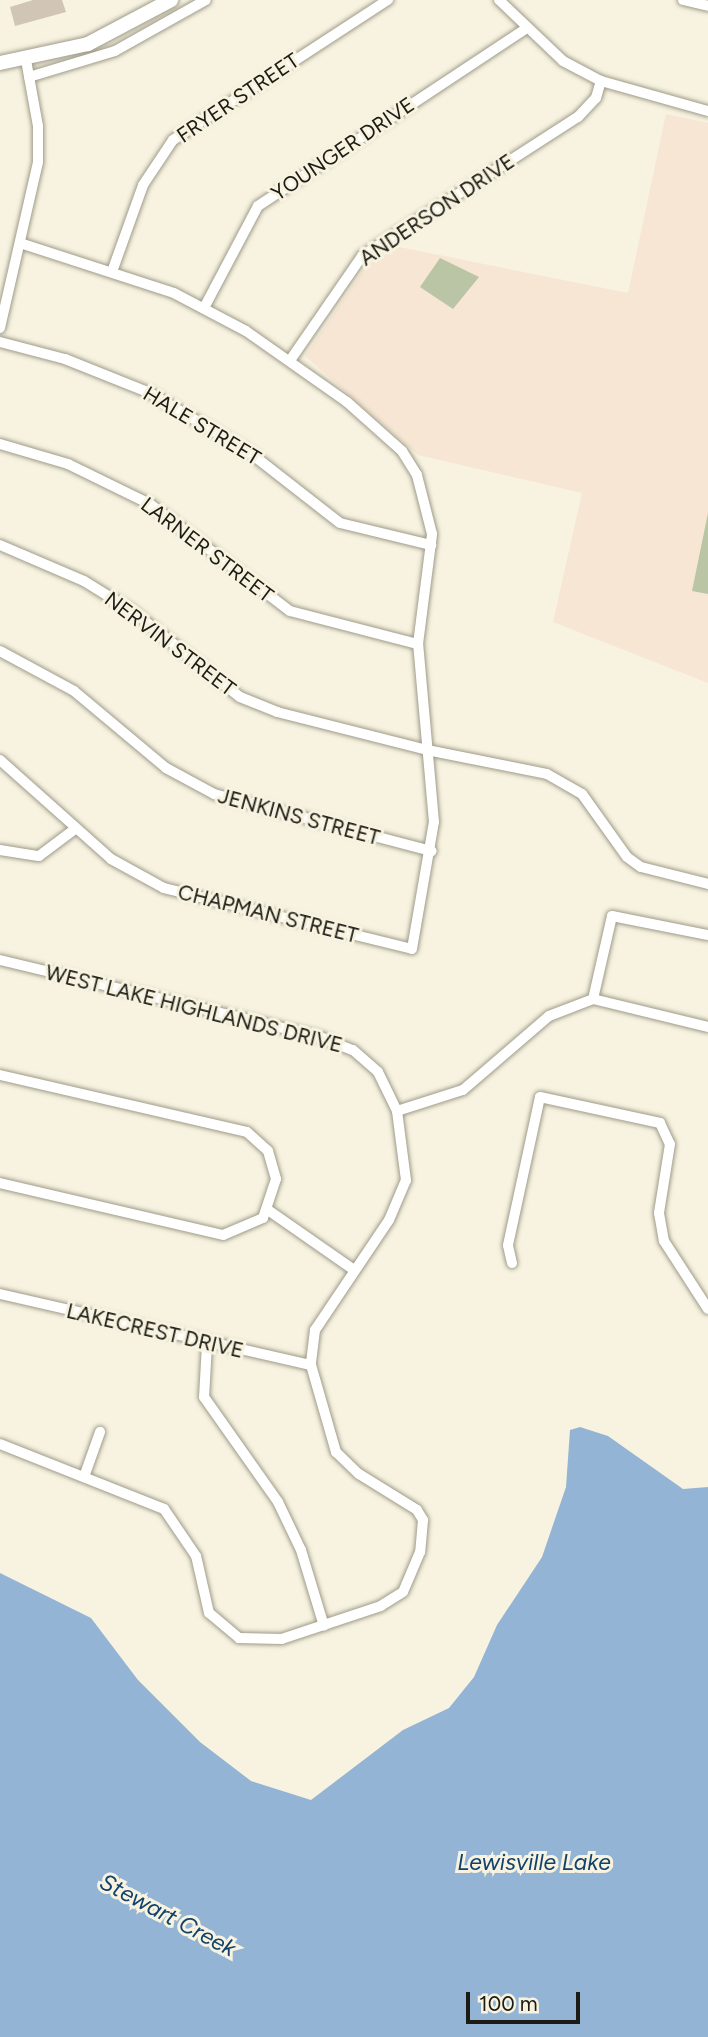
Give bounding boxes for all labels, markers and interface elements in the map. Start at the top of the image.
street label: FRYER STREET [172,48,304,148]
street label: YOUNGER DRIVE [267,92,419,206]
street label: ANDERSON DRIVE [355,149,519,271]
street label: HALE STREET [139,381,265,471]
street label: LARNER STREET [136,492,278,608]
street label: NERVIN STREET [99,587,241,701]
street label: JENKINS STREET [215,783,383,851]
street label: CHAPMAN STREET [175,879,361,949]
street label: WEST LAKE HIGHLANDS DRIVE [43,960,345,1058]
street label: LAKECREST DRIVE [64,1298,246,1364]
water label: Lewisville Lake [457,1848,611,1876]
water label: Stewart Creek [95,1868,241,1962]
scale bar [470,1978,584,2022]
text: 100 m [479,1991,538,2016]

